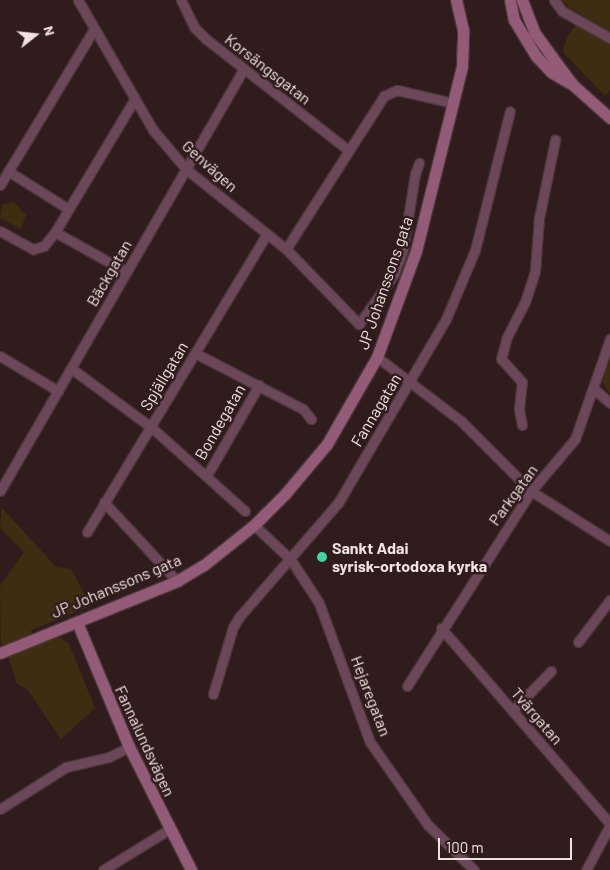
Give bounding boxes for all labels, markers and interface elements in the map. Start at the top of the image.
north arrow [10,10,60,60]
text: N [40,24,59,38]
street label: Korsängsgatan [221,29,315,109]
street label: Genvägen [178,136,242,196]
street label: JP Johanssons gata [353,214,417,352]
street label: Bäckgatan [82,236,136,310]
street label: Spjällgatan [136,338,192,414]
street label: Fannagatan [347,370,405,450]
street label: Bondegatan [191,381,249,463]
street label: Parkgatan [485,461,541,529]
place label: Sankt Adai syrisk-ortodoxa kyrka [332,538,487,576]
street label: JP Johanssons gata [48,550,184,622]
marker: Sankt Adai syrisk-ortodoxa kyrka [316,551,328,563]
street label: Hejaregatan [347,653,395,739]
street label: Fannalundsvägen [111,682,179,800]
street label: Tvärgatan [507,684,567,748]
scale bar [440,828,574,860]
text: 100 m [446,838,484,856]

